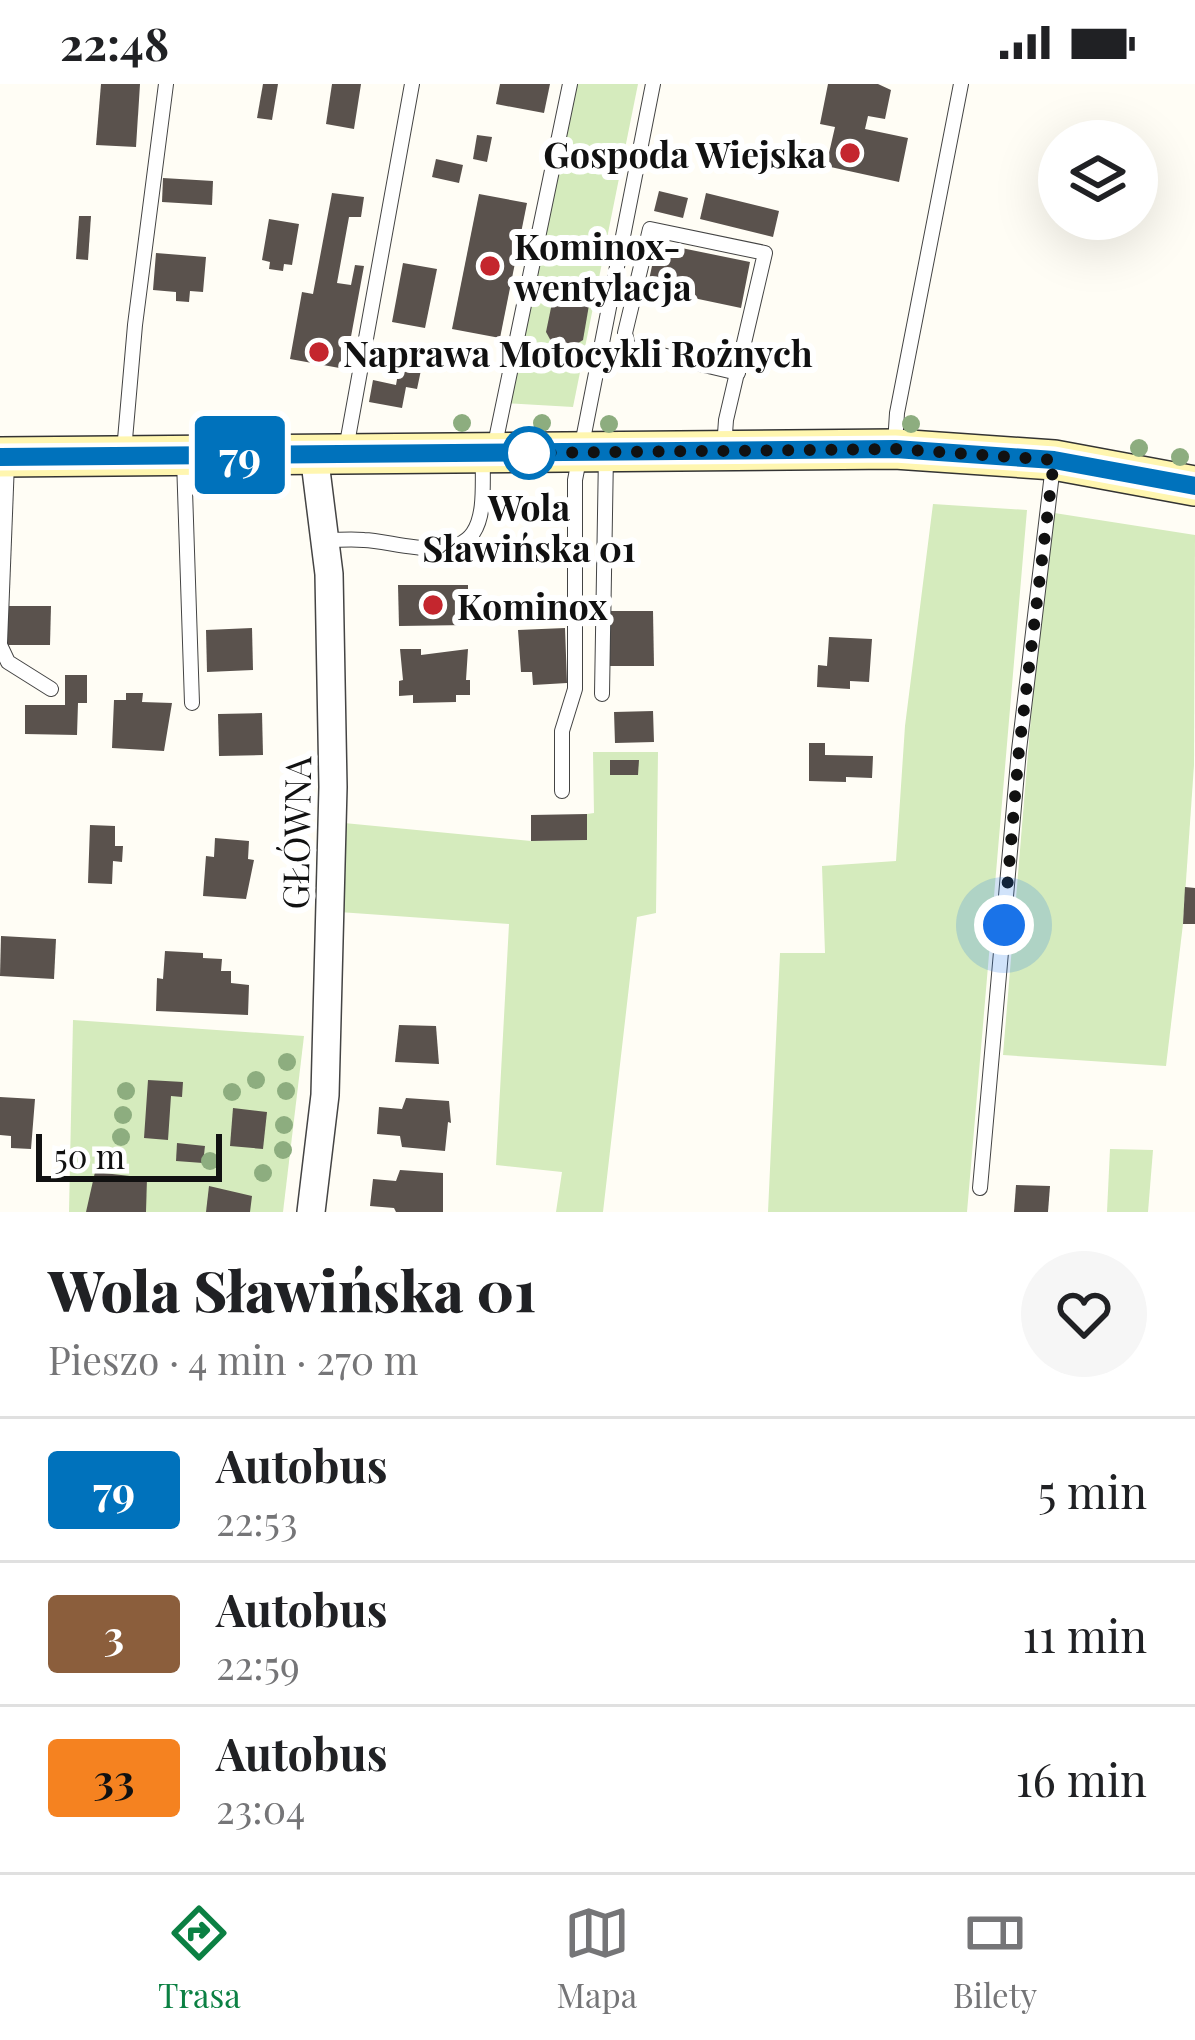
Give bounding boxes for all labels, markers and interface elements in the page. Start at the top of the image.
text: 22:48 [60,12,169,72]
map controls [1038,120,1158,240]
button: layers [1038,120,1158,240]
place label: Gospoda Wiejska [543,129,826,177]
marker: Gospoda Wiejska [837,140,863,166]
place label: Kominox- wentylacja [513,221,692,310]
marker: Kominox- wentylacja [477,253,503,279]
place label: Naprawa Motocykli Rożnych [343,328,813,376]
marker: Naprawa Motocykli Rożnych [306,339,332,365]
line badge: 79 [186,416,294,494]
text: 79 [219,427,261,483]
marker: Wola Sławińska 01 [504,428,554,478]
place label: Wola Sławińska 01 [422,482,636,571]
place label: Kominox [457,581,608,629]
marker: Kominox [420,592,446,618]
street label: GŁÓWNA [270,756,320,910]
your location [974,895,1034,955]
scale bar [36,1128,222,1181]
text: 50 m [54,1133,125,1177]
text: Wola Sławińska 01 [48,1250,536,1326]
button: heart [1021,1251,1147,1377]
text: Pieszo · 4 min · 270 m [48,1333,419,1385]
text: Autobus [216,1434,387,1494]
text: 5 min [1038,1460,1147,1520]
text: 79 [93,1462,135,1518]
text: 22:53 [216,1494,298,1546]
text: Autobus [216,1578,387,1638]
text: 11 min [1022,1604,1147,1664]
text: 3 [104,1606,124,1662]
text: 22:59 [216,1638,300,1690]
text: Autobus [216,1722,387,1782]
text: 16 min [1016,1748,1147,1808]
text: 33 [94,1750,135,1806]
text: 23:04 [216,1782,305,1834]
tab: Trasa [158,1900,241,2016]
tab: Mapa [556,1900,637,2016]
tab: Bilety [953,1900,1037,2016]

